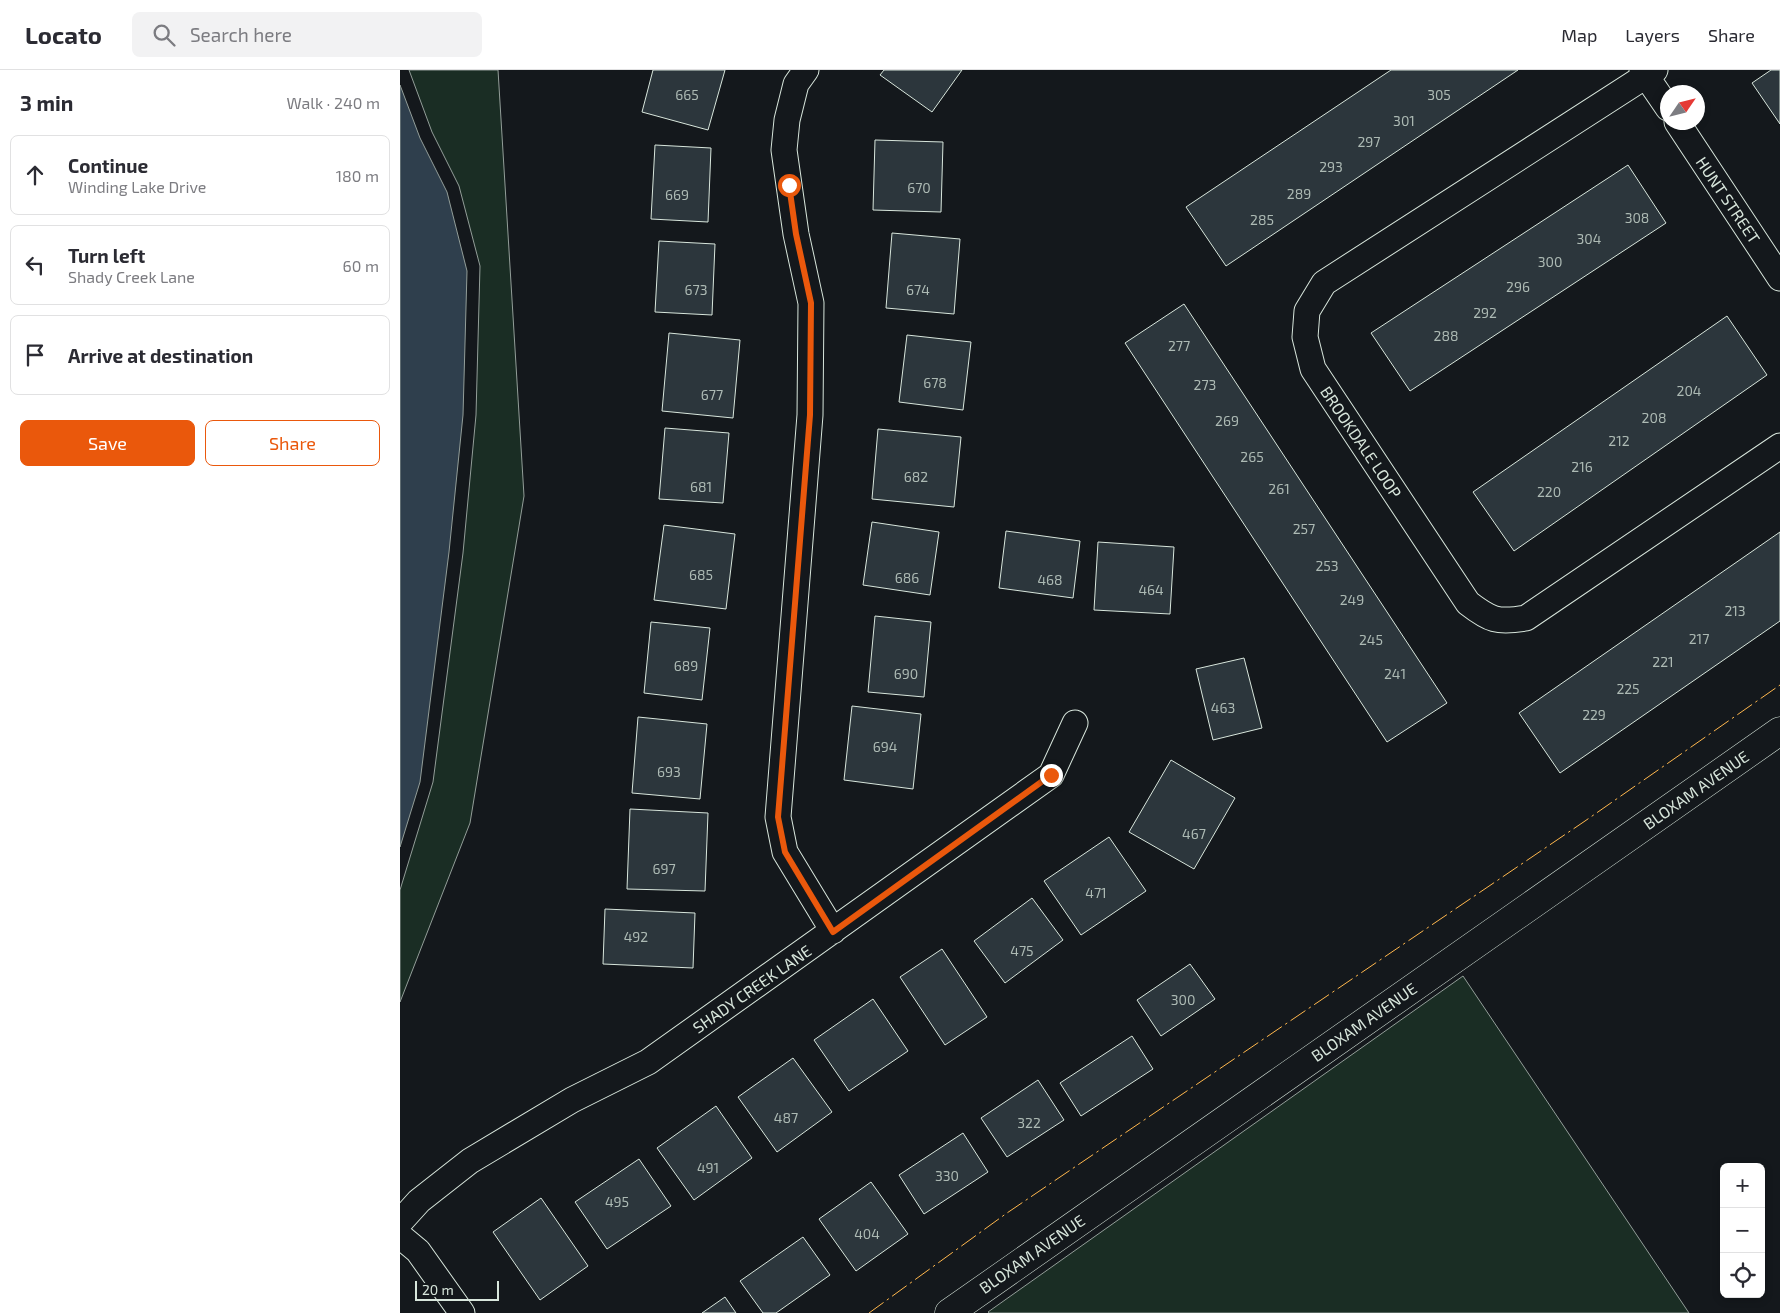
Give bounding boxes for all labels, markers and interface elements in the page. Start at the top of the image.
search box [132,12,482,57]
text: Locato [25,20,102,49]
icon: search [150,21,178,49]
text: Search here [190,23,292,46]
text: Map [1561,24,1597,46]
text: Layers [1625,24,1680,46]
text: Share [1708,24,1755,46]
north arrow [1660,85,1705,130]
house number: 665 [675,86,699,103]
house number: 305 [1427,86,1451,103]
text: 3 min [20,90,73,115]
text: Walk · 240 m [287,93,380,112]
house number: 301 [1393,112,1415,129]
house number: 297 [1357,133,1381,150]
street label: HUNT STREET [1692,153,1764,247]
text: Continue [68,154,148,177]
house number: 293 [1319,158,1343,175]
icon: ahead [21,161,49,189]
text: 180 m [336,166,379,185]
route start [778,174,801,197]
text: Winding Lake Drive [68,177,206,196]
house number: 670 [907,179,931,196]
house number: 289 [1287,185,1311,202]
house number: 669 [665,186,689,203]
house number: 308 [1625,209,1649,226]
house number: 285 [1250,211,1274,228]
house number: 304 [1577,230,1601,247]
text: Turn left [68,244,145,267]
icon: left [21,251,49,279]
house number: 300 [1538,253,1562,270]
text: 60 m [343,256,379,275]
text: Shady Creek Lane [68,267,195,286]
house number: 296 [1506,278,1530,295]
house number: 673 [685,281,707,298]
house number: 674 [906,281,930,298]
house number: 292 [1473,304,1497,321]
house number: 288 [1434,327,1458,344]
house number: 277 [1168,337,1190,354]
icon: arrive [21,341,49,369]
text: Arrive at destination [68,344,253,367]
house number: 678 [923,374,947,391]
house number: 273 [1194,376,1216,393]
street label: BROOKDALE LOOP [1317,382,1406,501]
house number: 204 [1677,382,1701,399]
house number: 677 [701,386,723,403]
house number: 208 [1642,409,1666,426]
house number: 269 [1215,412,1239,429]
button: Save [20,420,195,466]
button: Share [205,420,380,466]
house number: 212 [1608,432,1630,449]
house number: 265 [1240,448,1264,465]
house number: 216 [1571,458,1593,475]
house number: 682 [904,468,928,485]
house number: 681 [690,478,712,495]
house number: 261 [1268,480,1290,497]
house number: 220 [1537,483,1561,500]
house number: 257 [1293,520,1315,537]
house number: 253 [1315,557,1339,574]
house number: 685 [689,566,713,583]
house number: 686 [895,569,919,586]
house number: 468 [1037,571,1063,588]
house number: 464 [1138,581,1164,598]
house number: 249 [1340,591,1364,608]
house number: 213 [1724,602,1746,619]
house number: 217 [1689,630,1709,647]
house number: 245 [1359,631,1383,648]
house number: 221 [1652,653,1674,670]
house number: 689 [674,657,698,674]
house number: 690 [894,665,918,682]
house number: 241 [1384,665,1406,682]
house number: 225 [1616,680,1640,697]
house number: 463 [1211,699,1235,716]
house number: 229 [1582,706,1606,723]
house number: 694 [873,738,897,755]
street label: BLOXAM AVENUE [1639,746,1752,833]
house number: 693 [657,763,681,780]
route end [1040,764,1063,787]
house number: 467 [1182,825,1206,842]
house number: 697 [652,860,676,877]
house number: 471 [1085,884,1107,901]
house number: 492 [624,928,648,945]
street label: SHADY CREEK LANE [689,941,815,1037]
house number: 475 [1010,942,1034,959]
street label: BLOXAM AVENUE [1307,978,1420,1065]
house number: 300 [1171,991,1195,1008]
house number: 487 [774,1109,798,1126]
house number: 322 [1017,1114,1041,1131]
house number: 491 [697,1159,719,1176]
map controls [1720,1163,1765,1298]
button: + [1720,1163,1765,1208]
house number: 330 [935,1167,959,1184]
house number: 495 [605,1193,629,1210]
button: − [1720,1208,1765,1253]
street label: BLOXAM AVENUE [975,1210,1088,1297]
house number: 404 [854,1225,880,1242]
button: locate [1720,1253,1765,1298]
scale bar [415,1278,499,1301]
text: 20 m [422,1281,454,1298]

